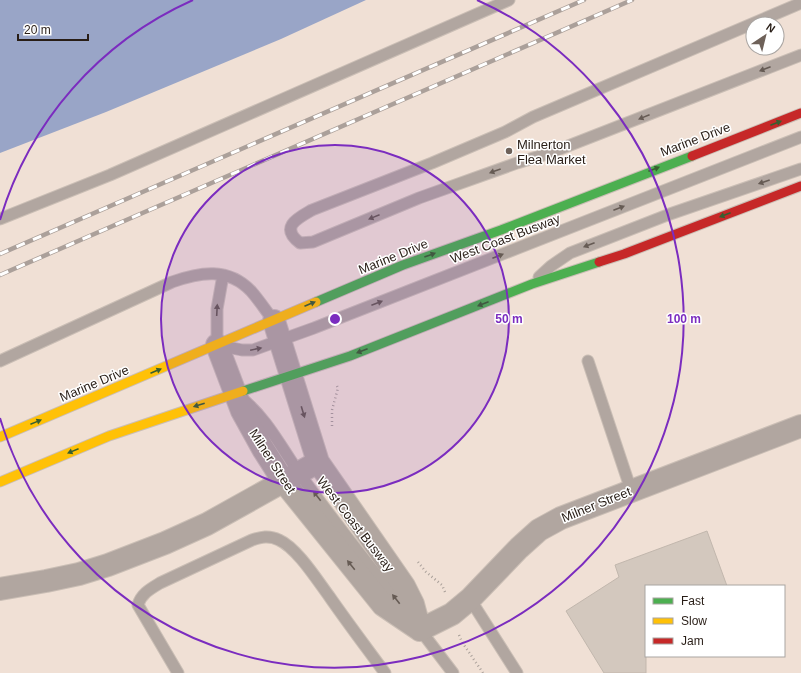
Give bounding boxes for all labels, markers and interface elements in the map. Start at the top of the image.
scale bar [18,16,88,42]
north arrow [745,16,785,56]
text: N [764,21,777,35]
text: 20 m [24,23,51,37]
one-way arrow [758,67,770,73]
one-way arrow [638,114,649,120]
street label: Marine Drive [658,119,732,160]
one-way arrow [770,119,782,125]
place label: Milnerton Flea Market [517,137,586,167]
marker: Milnerton Flea Market [504,146,514,156]
one-way arrow [649,166,661,172]
one-way arrow [489,168,501,174]
one-way arrow [758,179,770,185]
one-way arrow [614,205,626,211]
street label: West Coast Busway [448,210,563,266]
one-way arrow [719,213,731,219]
one-way arrow [367,214,379,220]
street label: Marine Drive [356,236,430,277]
one-way arrow [583,243,595,249]
one-way arrow [424,252,436,258]
one-way arrow [493,252,505,258]
one-way arrow [372,300,384,306]
one-way arrow [304,301,316,307]
one-way arrow [477,301,489,307]
one-way arrow [214,304,221,316]
centre of rings [328,312,342,326]
text: 50 m [495,312,523,326]
text: 100 m [667,312,701,326]
one-way arrow [249,345,262,351]
one-way arrow [356,349,368,355]
street label: Marine Drive [57,362,131,405]
one-way arrow [150,367,162,373]
one-way arrow [192,402,204,408]
one-way arrow [300,407,306,419]
one-way arrow [31,418,43,424]
street label: Milner Street [246,426,299,497]
one-way arrow [67,449,79,455]
street label: West Coast Busway [314,474,398,575]
street label: Milner Street [559,484,634,525]
one-way arrow [312,490,321,501]
one-way arrow [347,560,355,571]
legend [645,585,785,657]
one-way arrow [392,593,400,604]
text: Fast [681,594,705,608]
text: Slow [681,614,707,628]
text: Jam [681,634,704,648]

